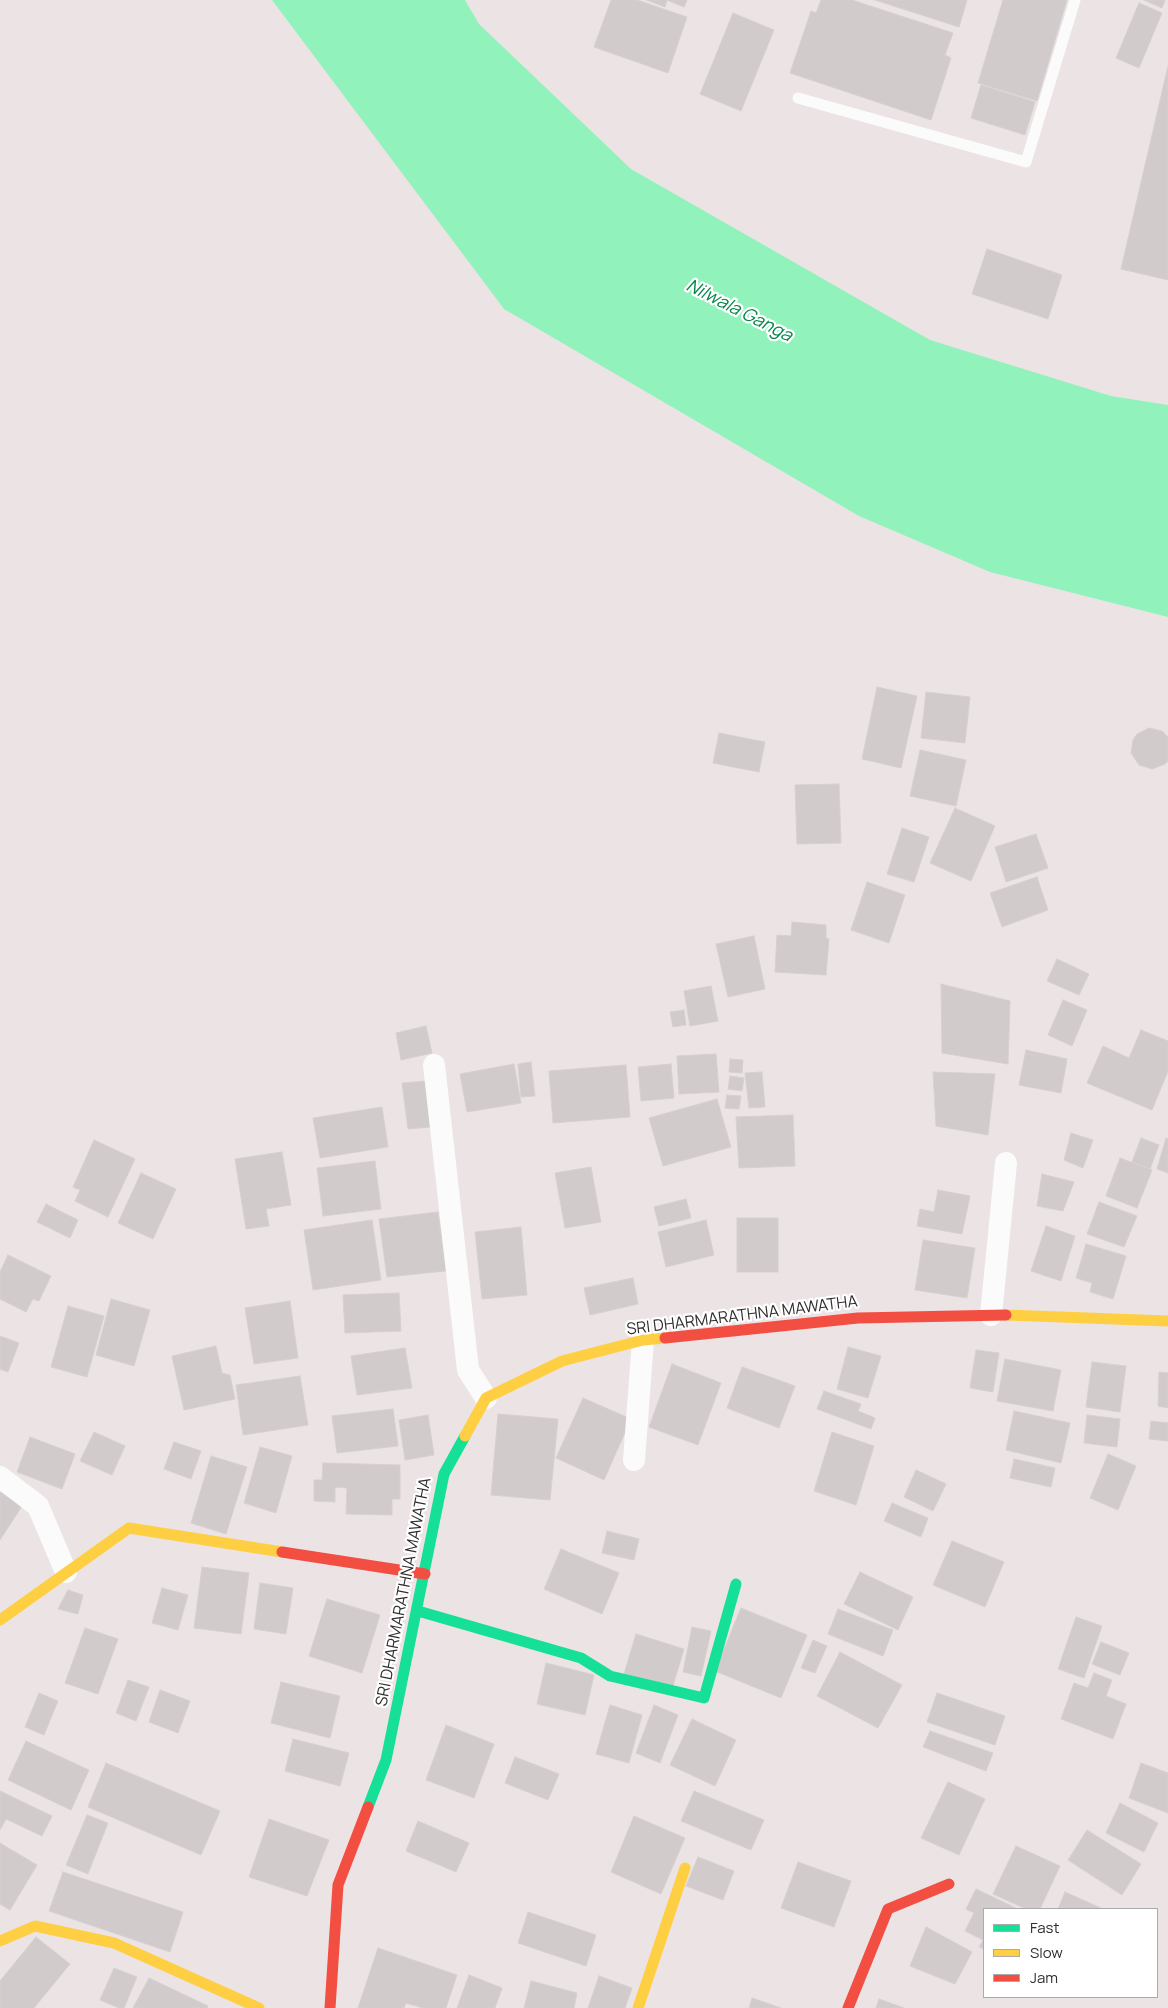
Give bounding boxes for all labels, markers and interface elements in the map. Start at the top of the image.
water label: Nilwala Ganga [682,275,796,347]
street label: SRI DHARMARATHNA MAWATHA [625,1292,859,1340]
street label: SRI DHARMARATHNA MAWATHA [372,1476,436,1708]
legend [983,1908,1158,1998]
text: Fast [1030,1917,1059,1938]
text: Slow [1030,1942,1063,1963]
text: Jam [1030,1967,1058,1988]

